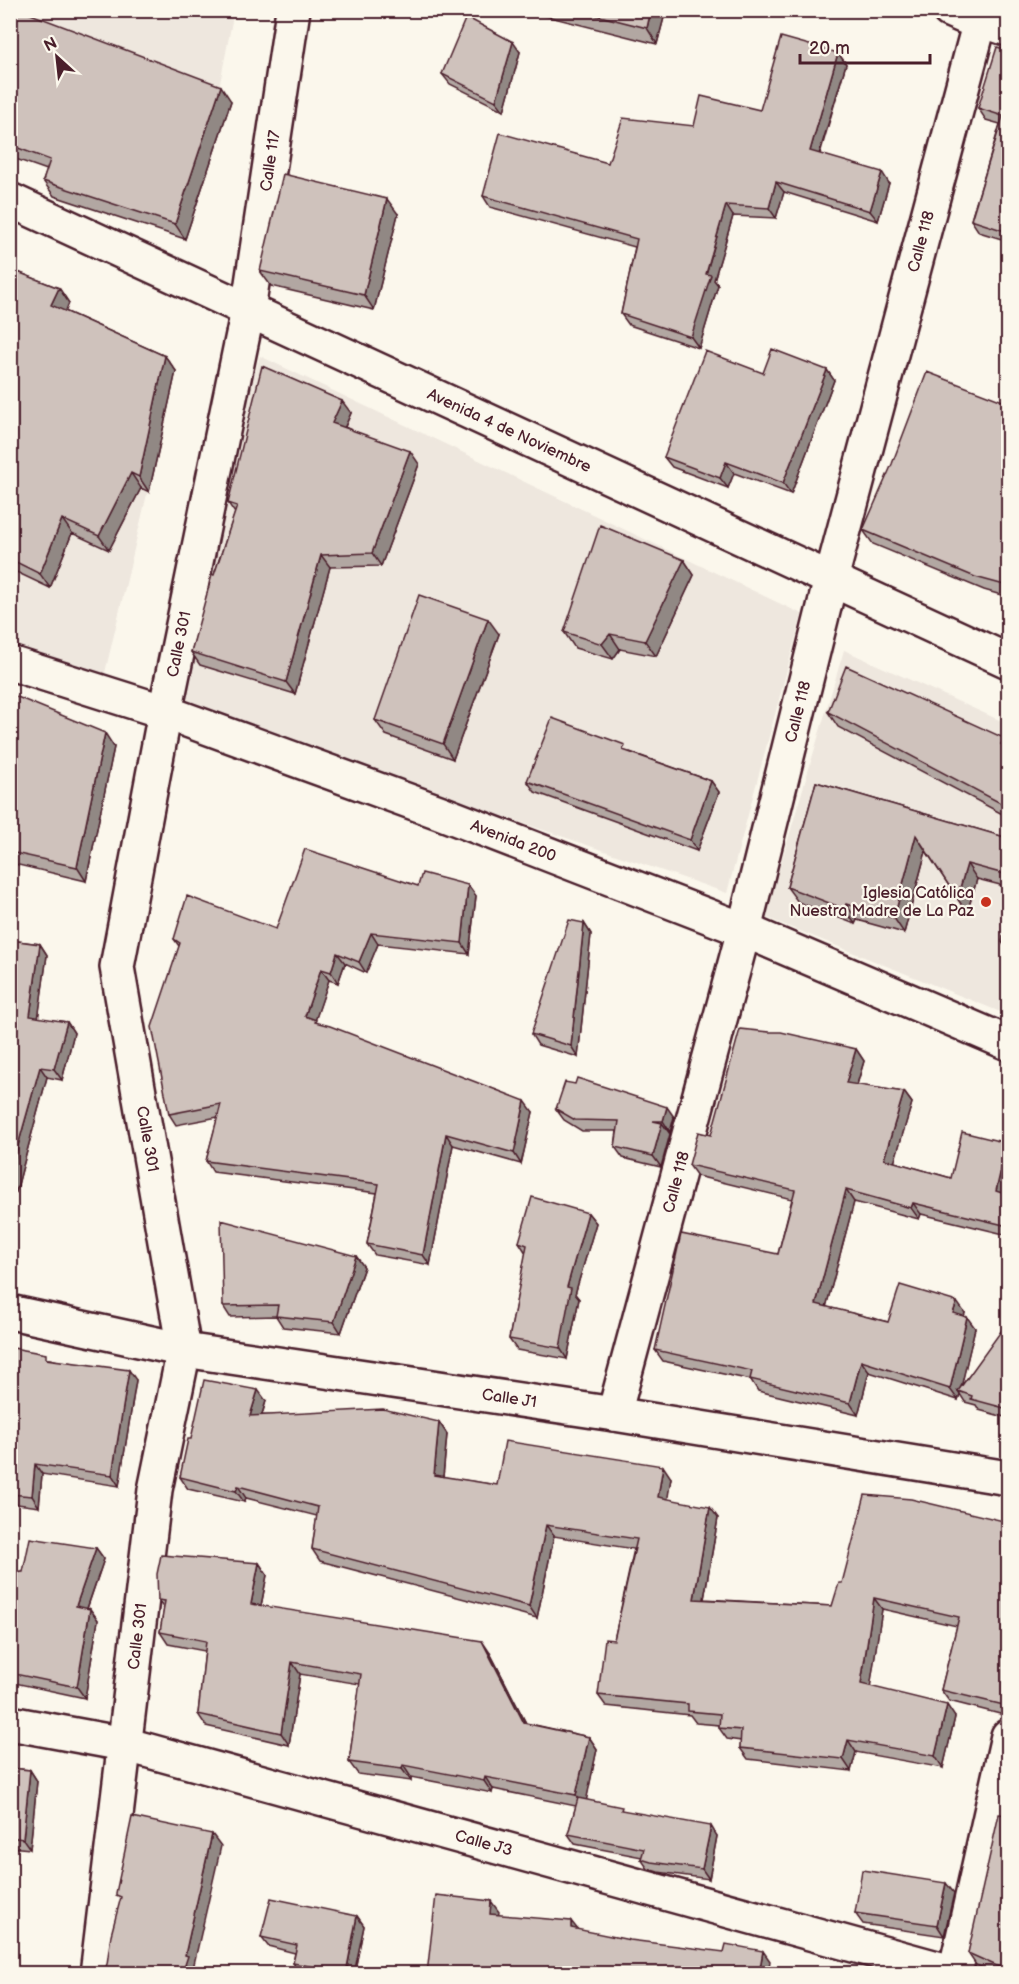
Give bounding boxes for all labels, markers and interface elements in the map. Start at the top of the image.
north arrow [27,27,87,87]
scale bar [800,27,930,65]
text: N [41,34,61,56]
text: 20 m [809,38,850,59]
street label: Calle 117 [256,129,284,193]
street label: Calle 118 [904,209,938,275]
street label: Avenida 4 de Noviembre [424,385,595,477]
street label: Calle 301 [163,610,195,679]
street label: Calle 118 [781,679,815,745]
street label: Avenida 200 [468,816,559,866]
place label: Iglesia Católica Nuestra Madre de La Paz [789,884,974,921]
marker: Iglesia Católica Nuestra Madre de La Paz [979,895,993,909]
street label: Calle 301 [132,1104,162,1174]
street label: Calle 118 [659,1149,694,1215]
street label: Calle J1 [481,1385,538,1412]
street label: Calle 301 [124,1602,151,1671]
street label: Calle J3 [453,1826,515,1860]

